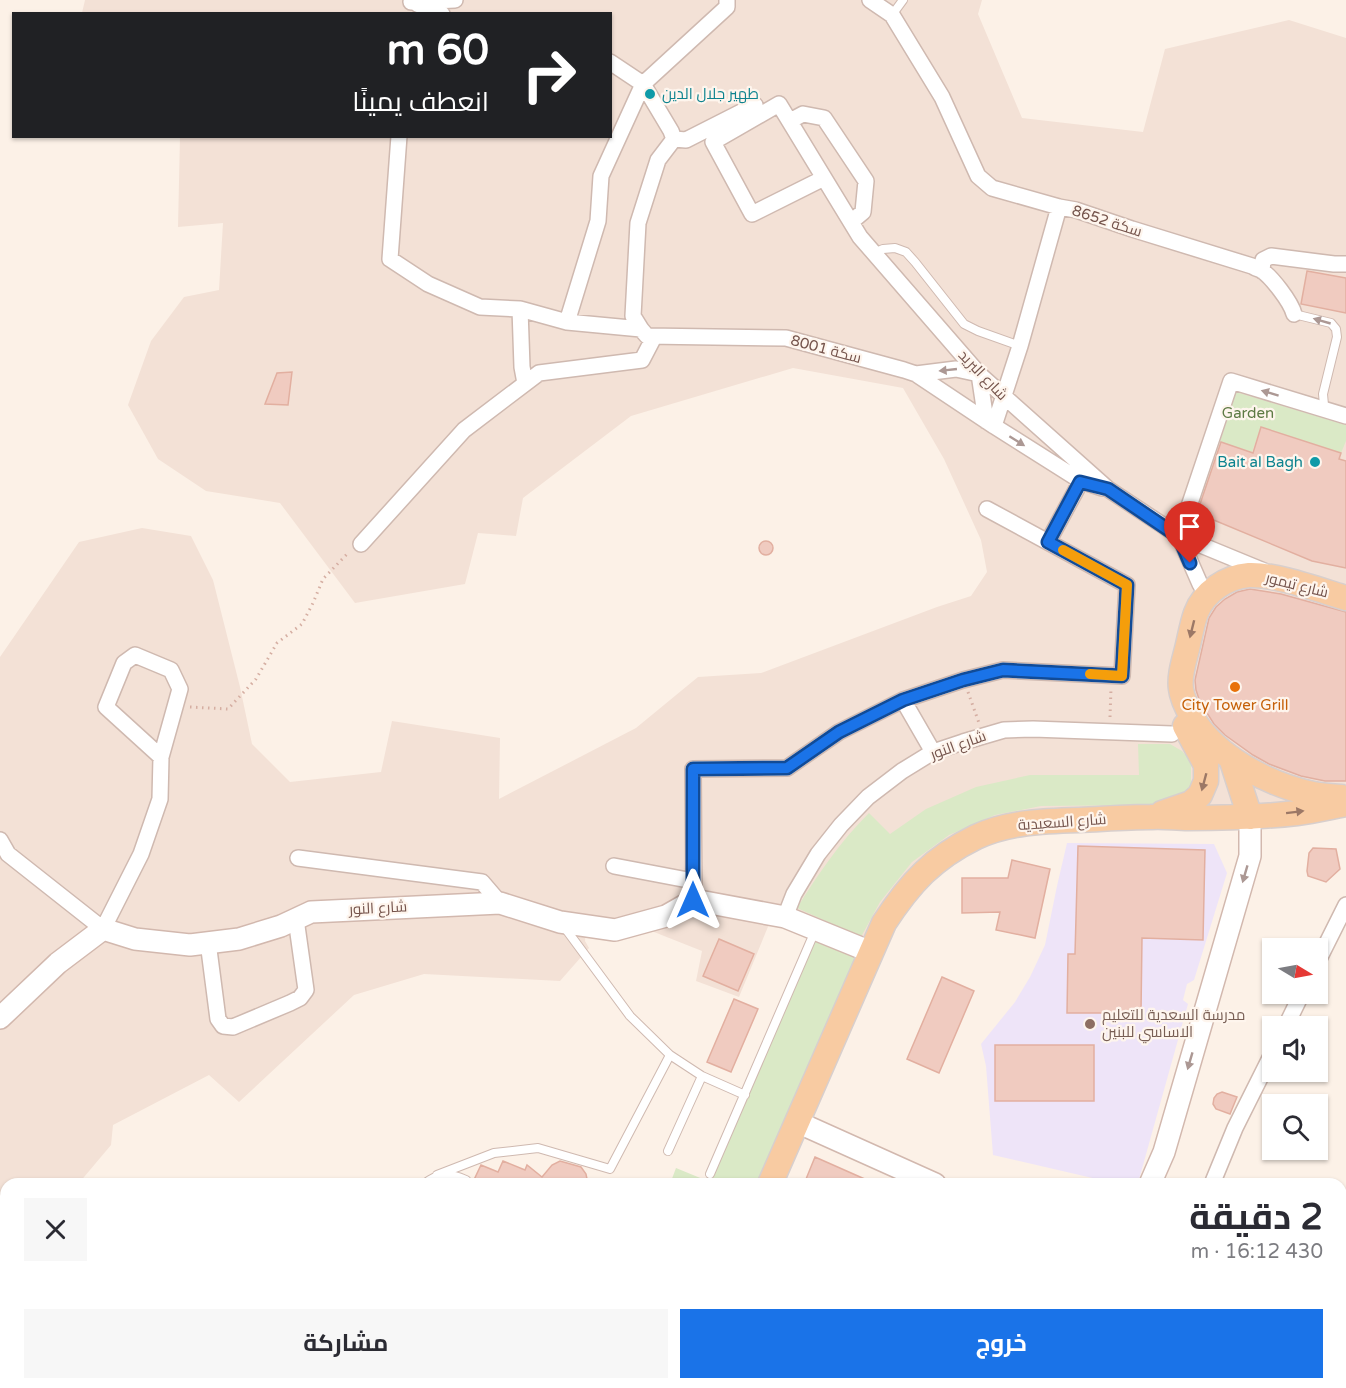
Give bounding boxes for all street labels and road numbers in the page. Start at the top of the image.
street label: سكة 8652 [1070,201,1144,241]
street label: سكة 8001 [789,331,863,367]
street label: شارع البريد [953,346,1011,405]
street label: شارع تيمور [1262,568,1330,603]
street label: شارع النور [927,727,989,766]
street label: شارع السعيدية [1017,810,1107,836]
street label: شارع النور [347,897,408,921]

